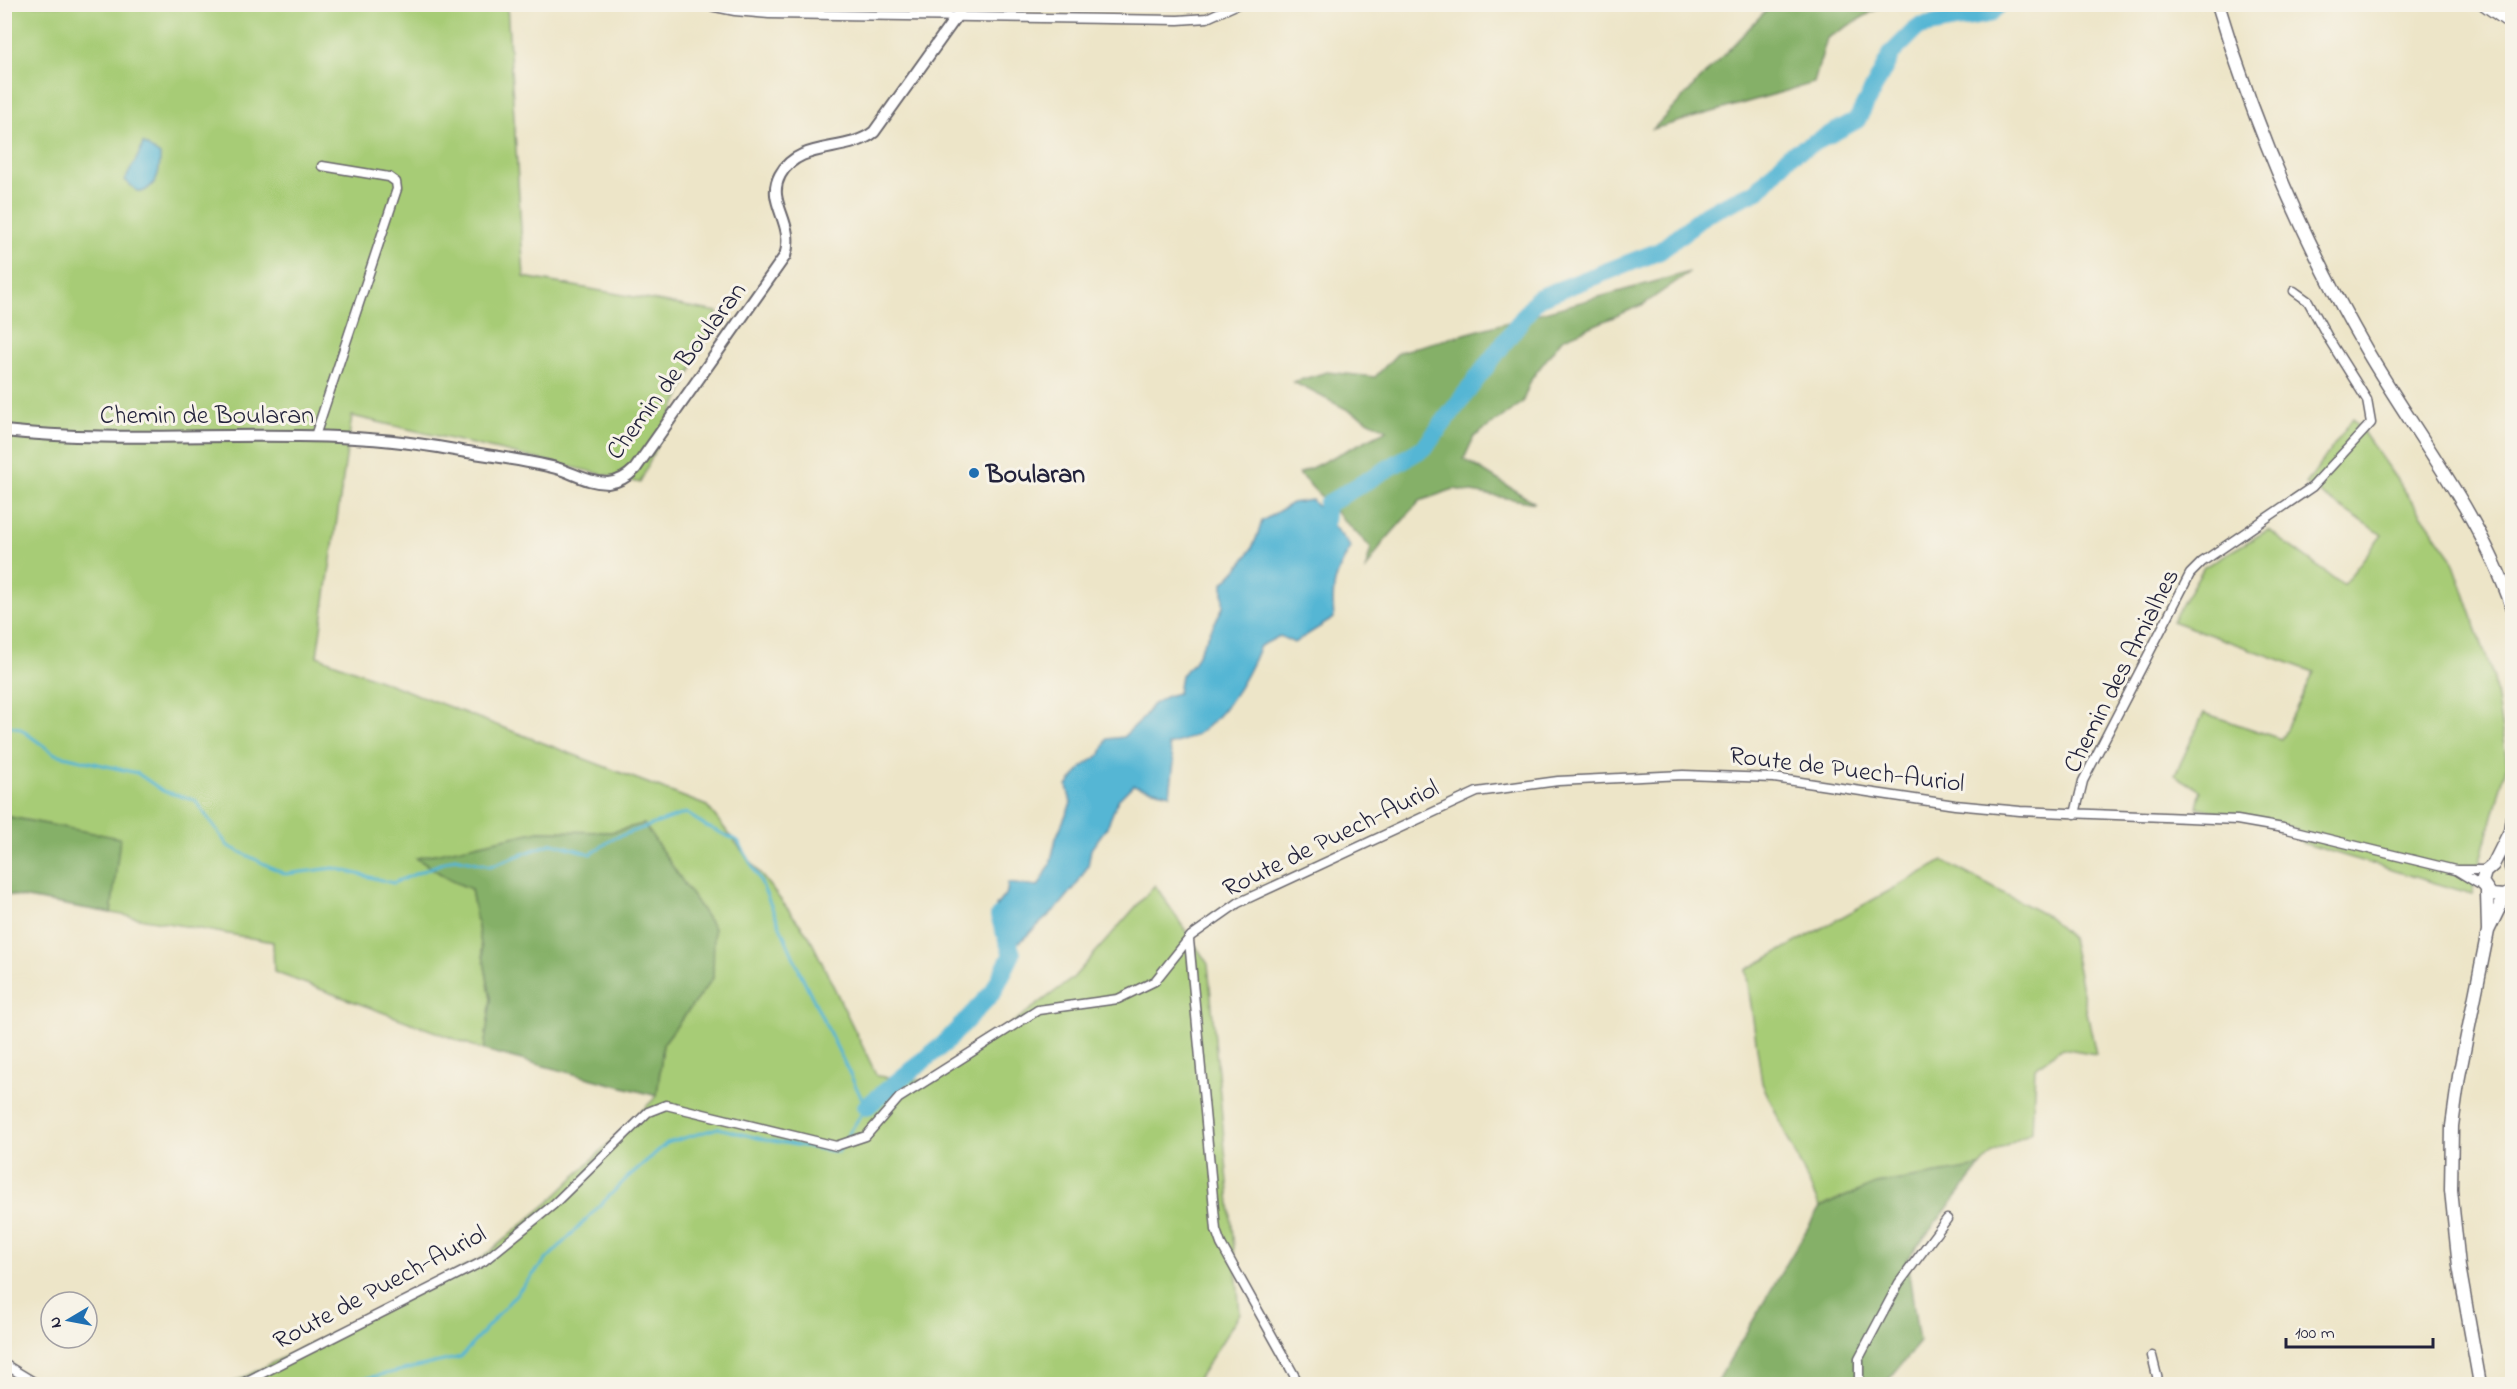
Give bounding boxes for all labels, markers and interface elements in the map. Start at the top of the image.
street label: Chemin de Boularan [598,275,757,469]
street label: Chemin de Boularan [100,398,314,436]
place label: Boularan [985,457,1085,495]
marker: Boularan [967,466,981,480]
street label: Chemin des Amialhes [2055,563,2191,780]
street label: Route de Puech-Auriol [1727,738,1966,804]
street label: Route de Puech-Auriol [1217,771,1446,909]
street label: Route de Puech-Auriol [267,1216,494,1361]
north arrow [39,1290,99,1350]
scale bar [2286,1311,2433,1349]
text: N [43,1315,69,1330]
text: 100 m [2295,1321,2335,1347]

